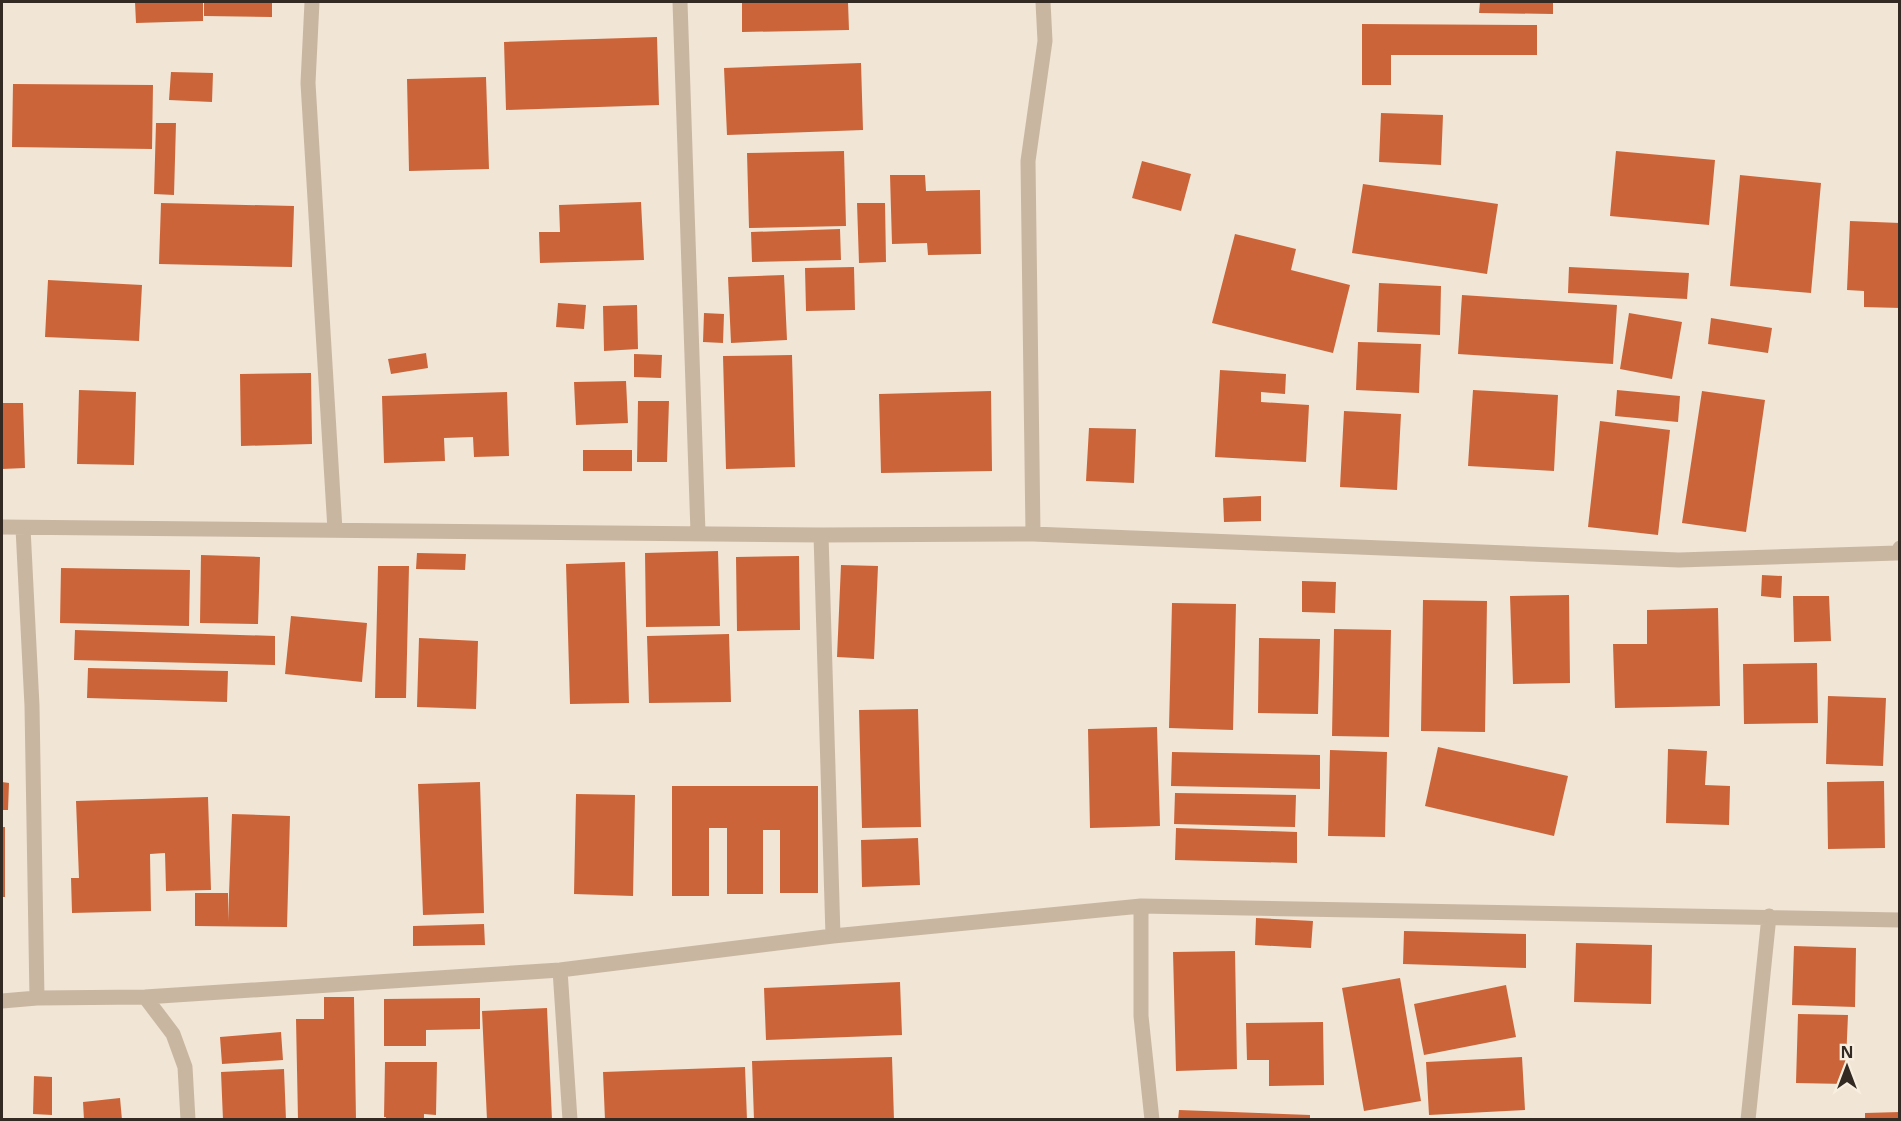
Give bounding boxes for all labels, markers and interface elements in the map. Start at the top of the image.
north arrow [1817,1037,1877,1097]
text: N [1840,1041,1854,1063]

